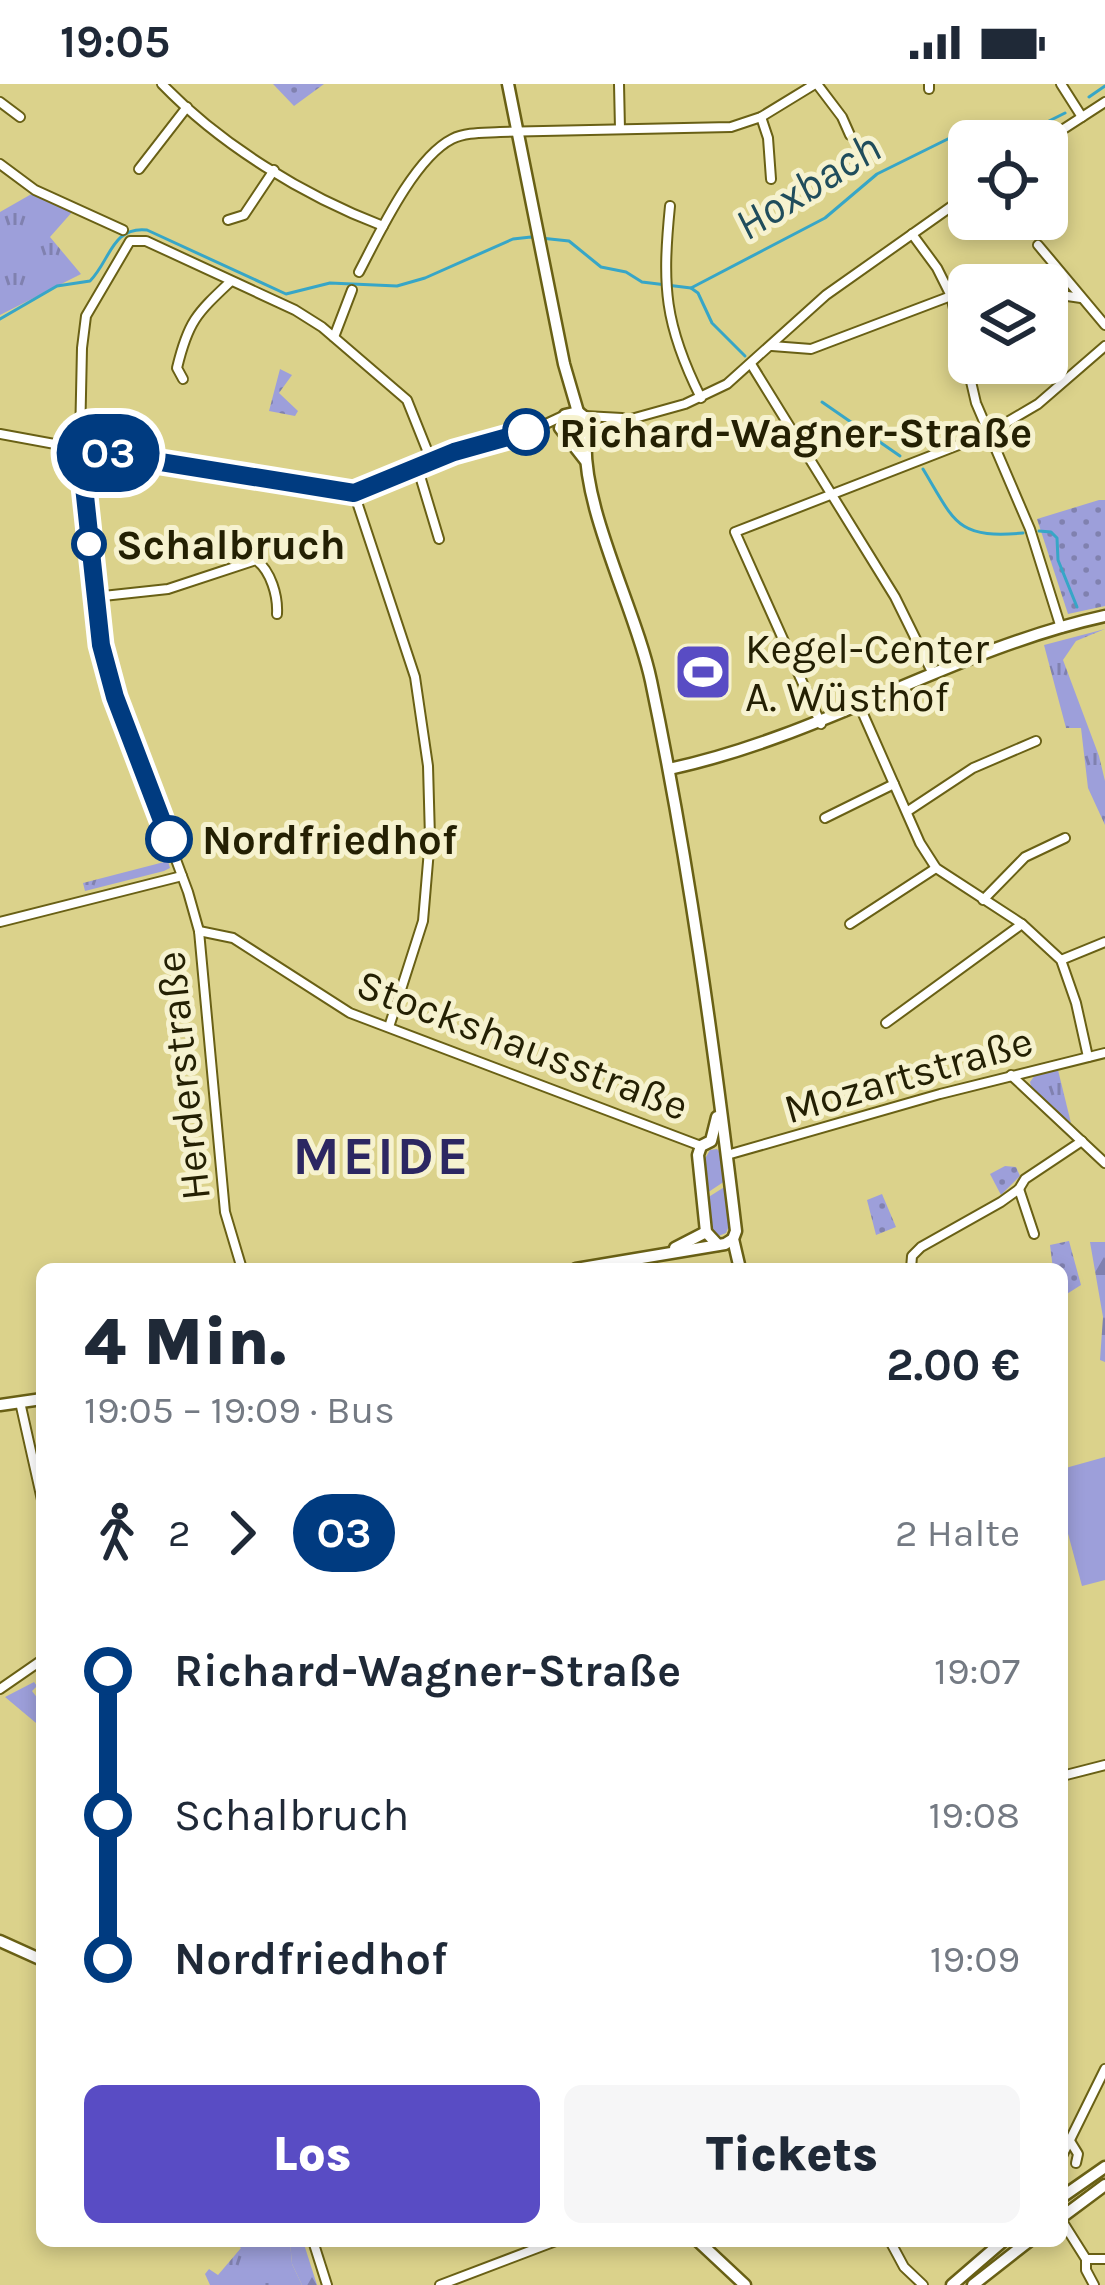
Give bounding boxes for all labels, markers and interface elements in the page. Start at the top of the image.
text: 19:05 [60,16,170,68]
map controls [948,120,1068,384]
button: locate [948,120,1068,240]
water label: Hoxbach [725,121,890,251]
button: layers [948,264,1068,384]
place label: Richard-Wagner-Straße [559,408,1032,458]
marker: Richard-Wagner-Straße [504,410,548,454]
line badge: O3 [54,414,162,492]
text: O3 [81,428,135,478]
place label: Schalbruch [116,520,346,570]
marker: Schalbruch [73,528,105,560]
place label: Kegel-Center A. Wüsthof [745,624,990,722]
sports icon: Kegel-Center A. Wüsthof [672,641,734,703]
place label: Nordfriedhof [202,815,458,865]
marker: Nordfriedhof [147,817,191,861]
street label: Herderstraße [145,949,221,1203]
street label: Stockshausstraße [350,959,695,1131]
street label: Mozartstraße [778,1016,1038,1134]
district label: MEIDE [292,1124,472,1188]
text: 4 Min. [84,1303,286,1381]
text: 2.00 € [886,1339,1020,1391]
text: 19:05 – 19:09 · Bus [84,1387,395,1433]
icon: walk [84,1500,150,1566]
icon: forward [209,1500,275,1566]
text: O3 [317,1508,371,1558]
text: 2 [168,1510,191,1556]
text: 2 Halte [895,1510,1020,1556]
text: Richard-Wagner-Straße [174,1645,681,1697]
text: 19:07 [934,1648,1020,1694]
text: Schalbruch [174,1789,410,1841]
text: 19:08 [928,1792,1020,1838]
text: Nordfriedhof [174,1933,448,1985]
text: 19:09 [930,1936,1020,1982]
button: Los [84,2085,540,2223]
button: Tickets [564,2085,1020,2223]

